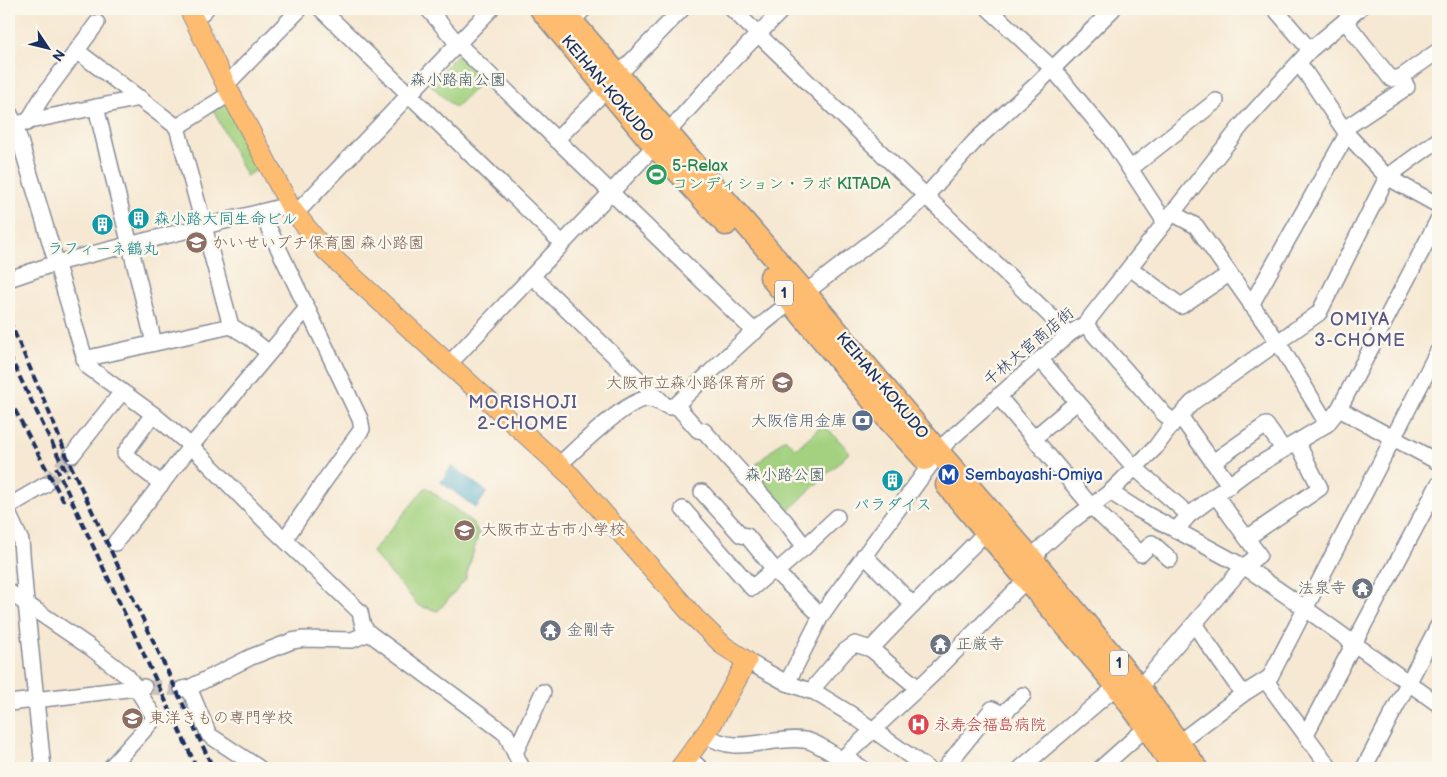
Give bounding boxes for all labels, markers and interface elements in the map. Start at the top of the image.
north arrow [22,22,72,72]
street label: KEIHAN-KOKUDO [557,32,657,146]
text: N [48,46,68,64]
park label: 森小路南公園 [410,71,506,90]
place label: 5-Relax コンディション・ラボ KITADA [672,157,891,194]
sports icon: 5-Relax コンディション・ラボ KITADA [644,163,668,187]
building icon: 森小路大同生命ビル [126,207,150,231]
place label: 森小路大同生命ビル [154,210,298,229]
building icon: ラフィーネ鶴丸 [91,213,115,237]
school or university icon: かいせいプチ保育園 森小路園 [184,231,208,255]
place label: かいせいプチ保育園 森小路園 [212,234,424,253]
place label: ラフィーネ鶴丸 [47,240,159,259]
road number: 1 [775,280,793,306]
street label: 千林大宮商店街 [980,304,1078,390]
district label: OMIYA 3-CHOME [1314,309,1406,351]
street label: KEIHAN-KOKUDO [832,329,932,443]
school or university icon: 大阪市立森小路保育所 [770,371,794,395]
place label: 大阪市立森小路保育所 [606,374,766,393]
district label: MORISHOJI 2-CHOME [468,392,578,434]
bank icon: 大阪信用金庫 [851,409,875,433]
place label: 大阪信用金庫 [751,412,847,431]
metro station icon: Sembayashi-Omiya [937,463,961,487]
park label: 森小路公園 [745,466,825,485]
place label: Sembayashi-Omiya [965,466,1103,485]
building icon: パラダイス [881,469,905,493]
place label: パラダイス [854,496,932,515]
school or university icon: 大阪市立古市小学校 [453,518,477,542]
place label: 大阪市立古市小学校 [481,521,625,540]
temple icon: 法泉寺 [1350,576,1374,600]
place label: 法泉寺 [1298,579,1346,598]
temple icon: 金剛寺 [539,618,563,642]
place label: 金剛寺 [567,621,615,640]
temple icon: 正厳寺 [928,632,952,656]
place label: 正厳寺 [956,635,1004,654]
road number: 1 [1110,650,1128,676]
school or university icon: 東洋きもの専門学校 [121,706,145,730]
place label: 東洋きもの専門学校 [149,709,293,728]
hospital icon: 永寿会福島病院 [906,713,930,737]
place label: 永寿会福島病院 [934,716,1046,735]

